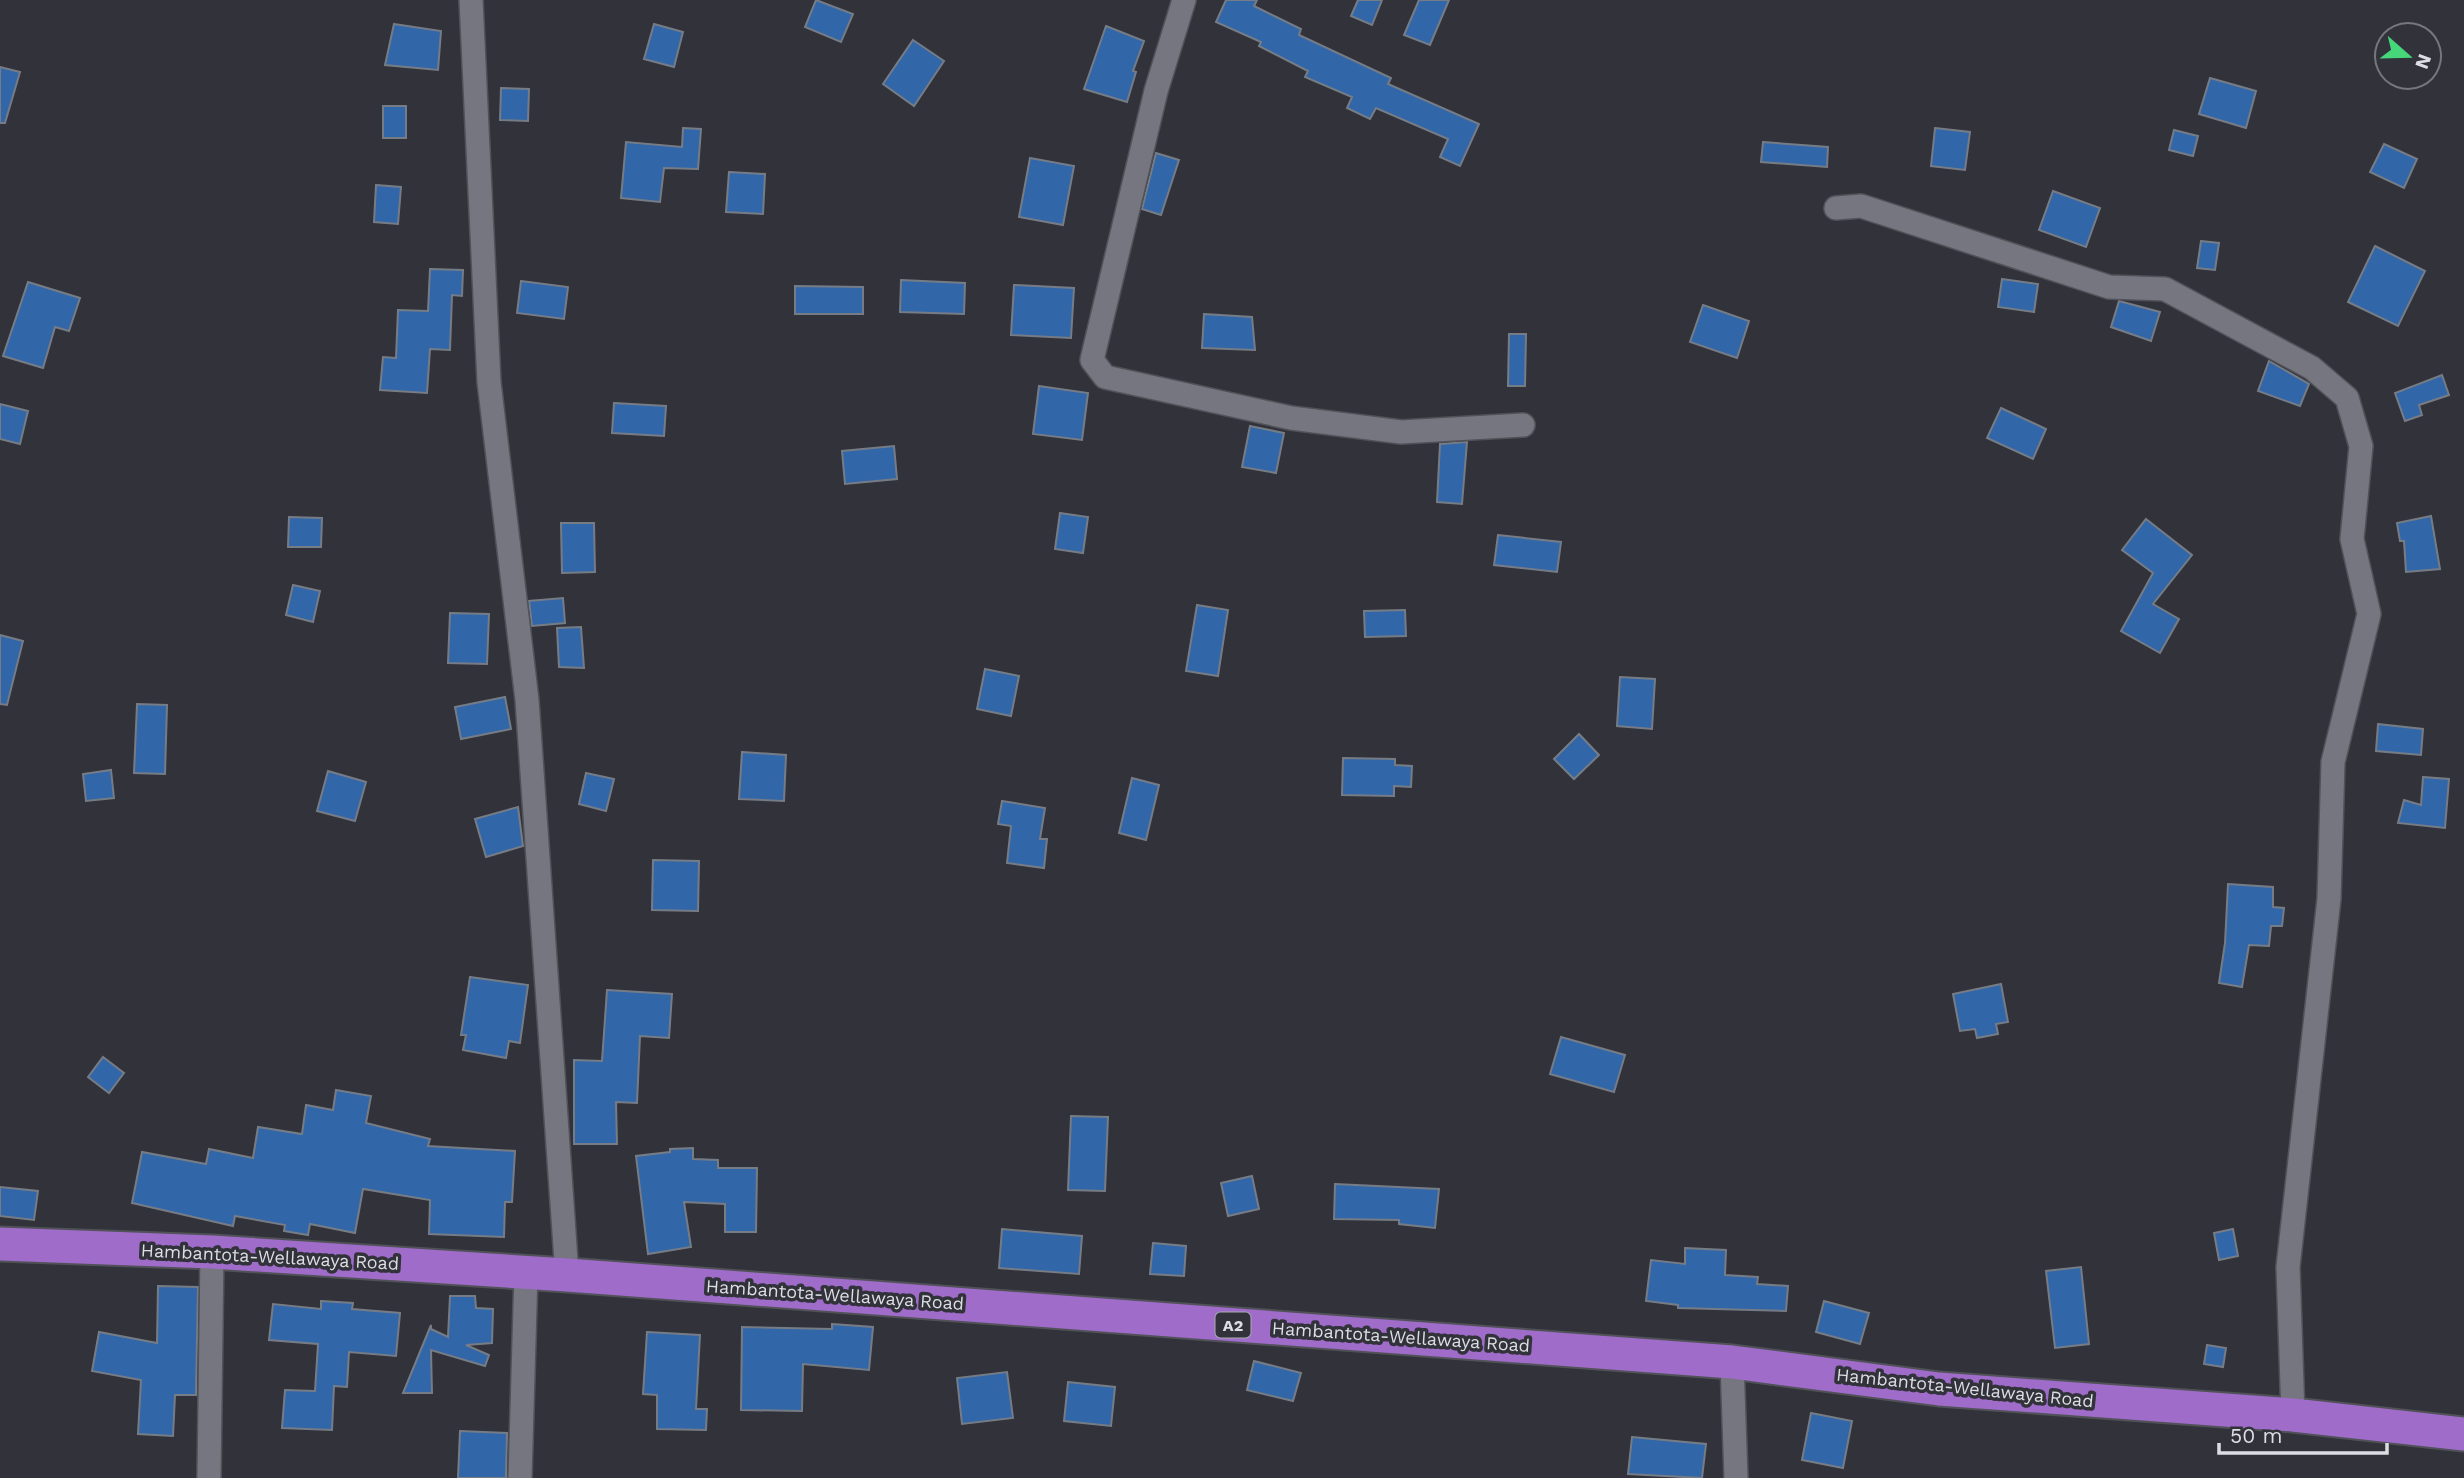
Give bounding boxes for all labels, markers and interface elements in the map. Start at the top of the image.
north arrow [2373,21,2443,91]
text: N [2410,51,2437,72]
street label: Hambantota-Wellawaya Road [140,1239,400,1274]
street label: Hambantota-Wellawaya Road [705,1275,965,1314]
road number: A2 [1216,1312,1250,1338]
street label: Hambantota-Wellawaya Road [1271,1317,1531,1356]
street label: Hambantota-Wellawaya Road [1835,1364,2095,1411]
scale bar [2219,1412,2387,1456]
text: 50 m [2230,1423,2282,1448]

